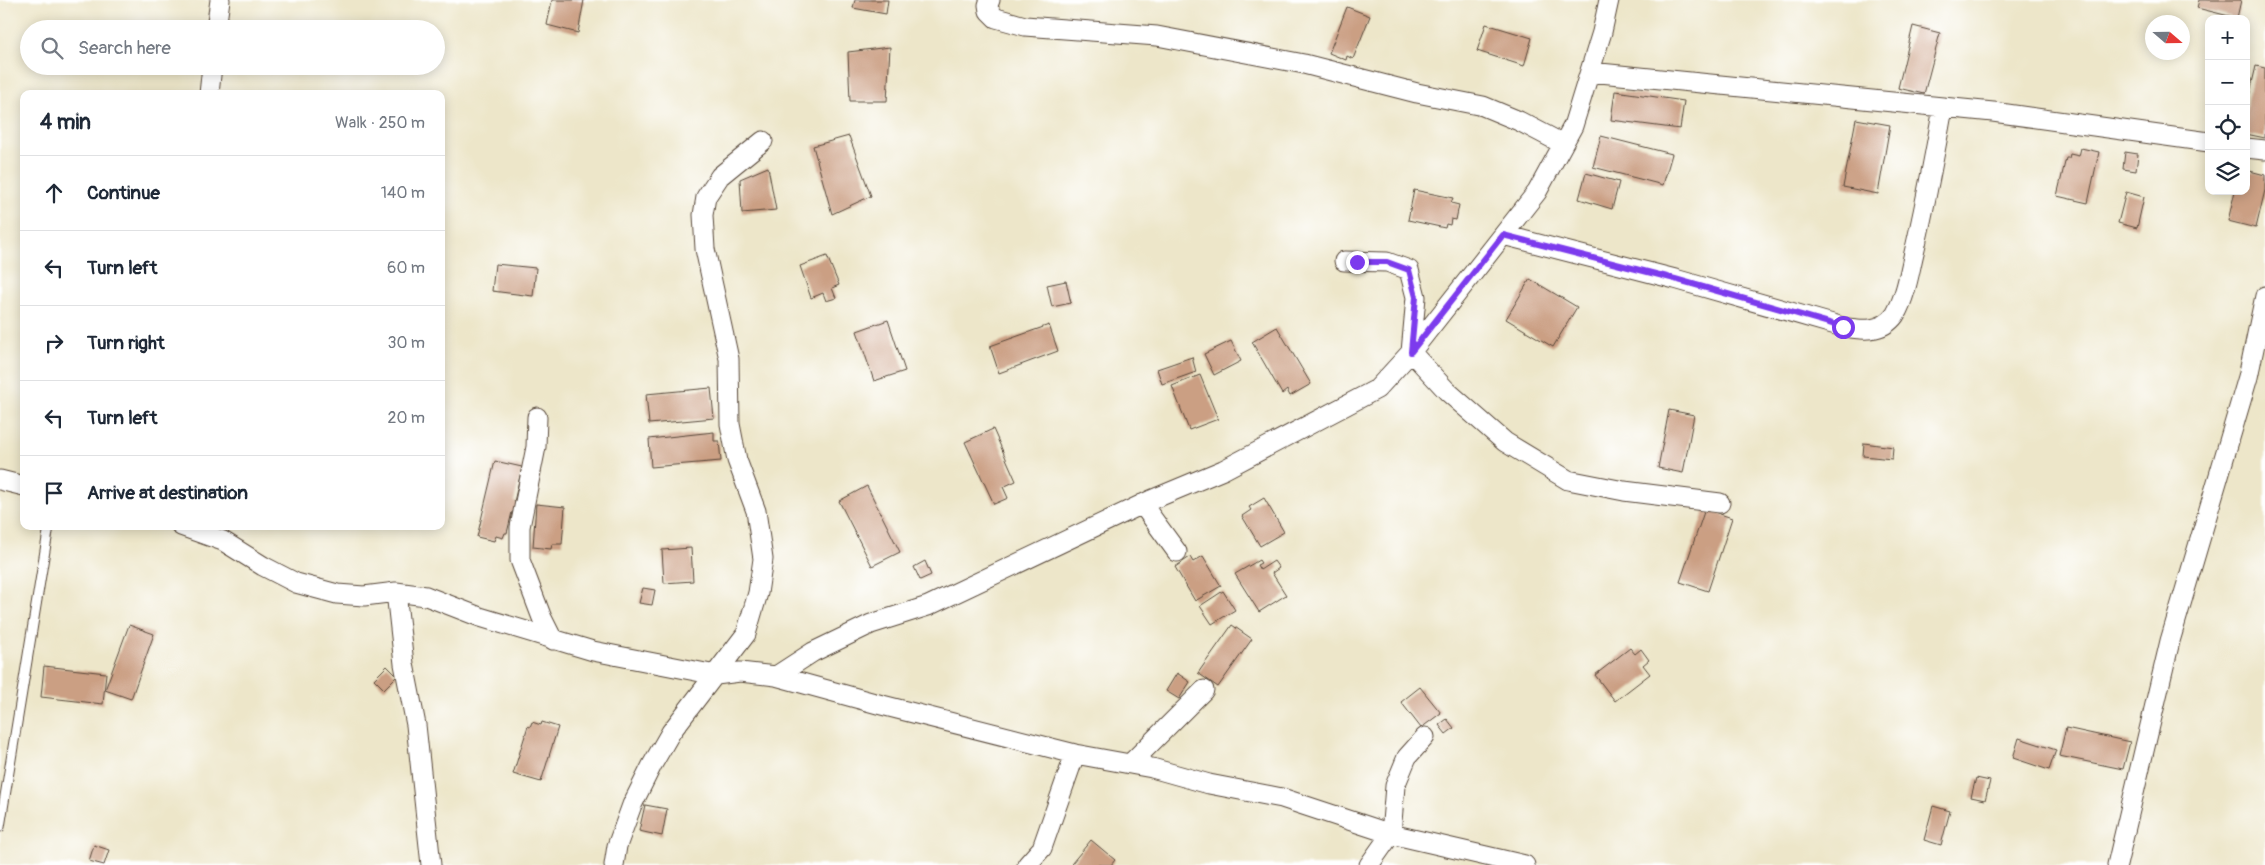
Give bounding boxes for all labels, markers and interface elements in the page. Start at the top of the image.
north arrow [2145,15,2190,60]
map controls [2205,15,2250,195]
button: + [2205,15,2250,60]
search box [20,20,445,75]
icon: search [38,34,66,62]
text: Search here [78,36,171,60]
button: − [2205,60,2250,105]
button: locate [2205,105,2250,150]
text: 4 min [40,109,91,136]
text: Walk · 250 m [335,113,425,133]
button: layers [2205,150,2250,195]
icon: ahead [40,179,68,207]
text: Continue [87,181,160,205]
text: 140 m [381,183,425,203]
route end [1346,251,1369,274]
icon: left [40,254,68,282]
text: Turn left [87,256,157,280]
text: 60 m [387,258,425,278]
route start [1832,316,1855,339]
icon: right [40,329,68,357]
text: Turn right [87,331,165,355]
text: 30 m [387,333,425,353]
icon: left [40,404,68,432]
text: Turn left [87,406,157,430]
text: 20 m [387,408,425,428]
icon: arrive [40,479,68,507]
text: Arrive at destination [87,481,248,505]

